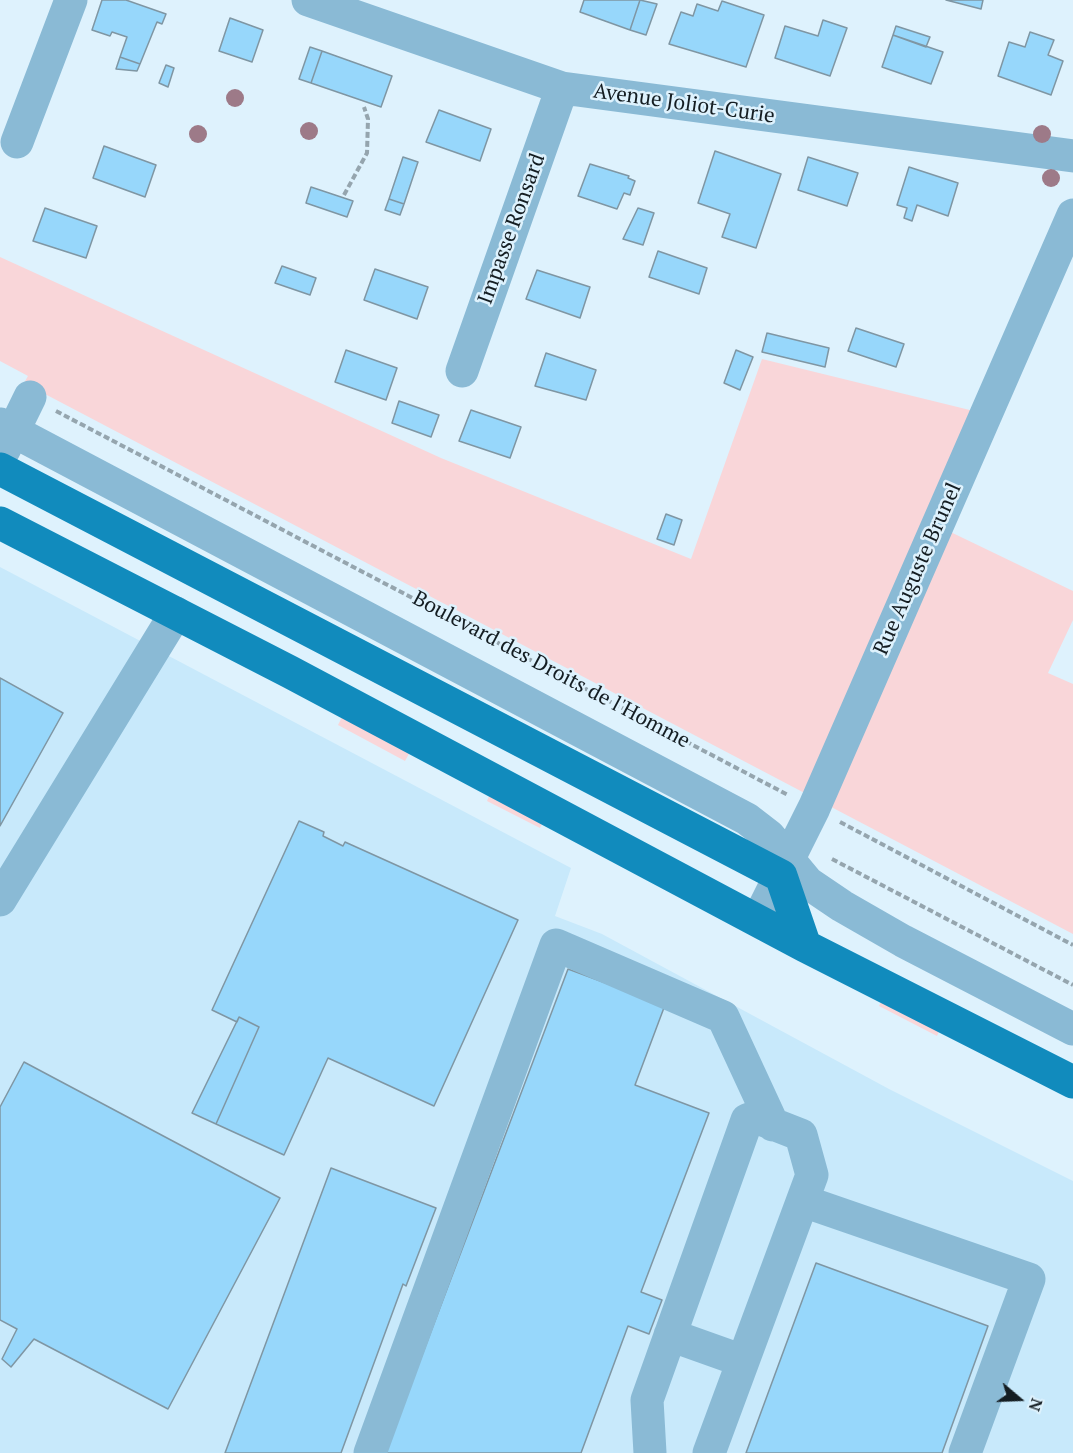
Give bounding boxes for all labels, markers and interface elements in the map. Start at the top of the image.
street label: Avenue Joliot-Curie [592,79,776,129]
street label: Impasse Ronsard [473,150,551,308]
street label: Rue Auguste Brunel [869,479,967,659]
street label: Boulevard des Droits de l'Homme [408,586,694,754]
north arrow [989,1369,1049,1429]
text: N [1024,1396,1048,1414]

